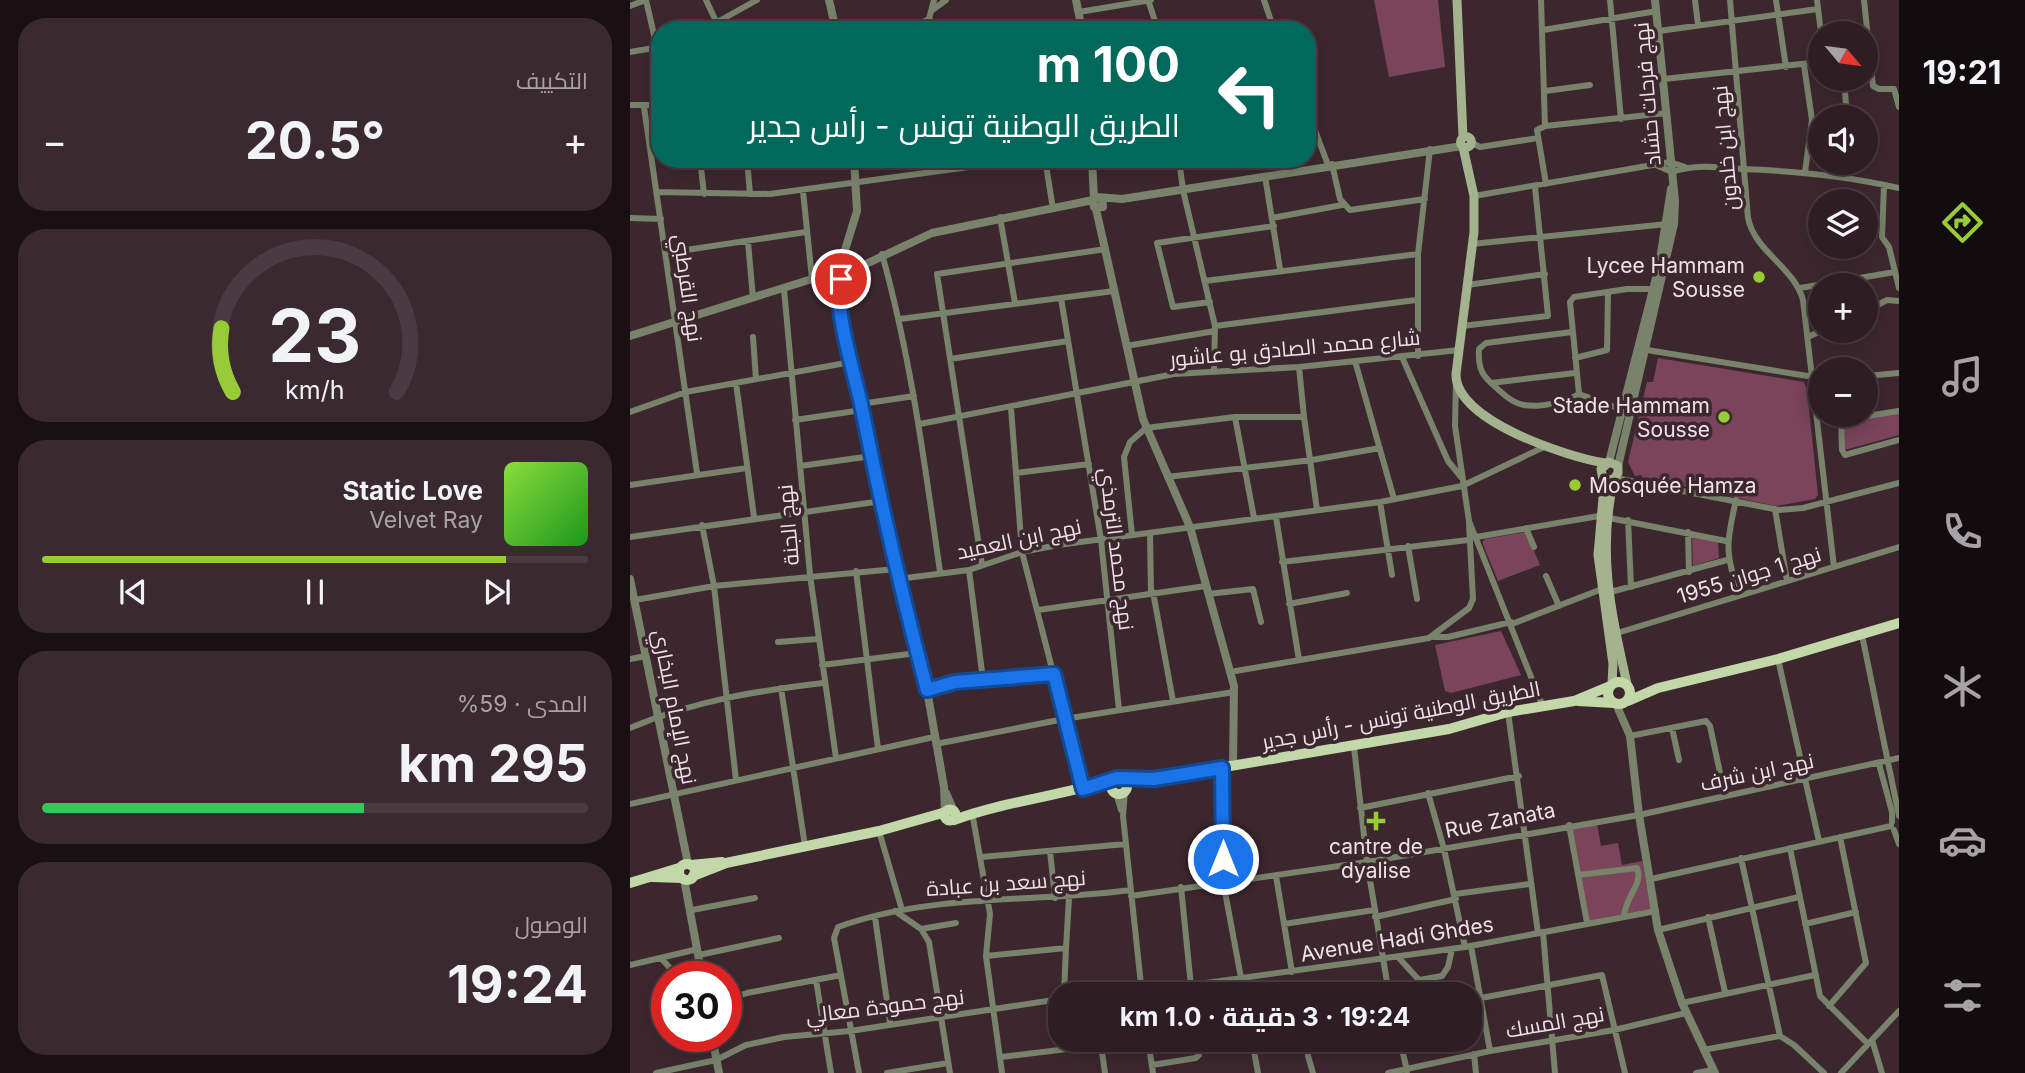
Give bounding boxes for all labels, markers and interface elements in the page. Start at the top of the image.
street label: نهج فرحات حشاد [1628,21,1668,167]
north arrow [1808,21,1878,91]
map controls [1808,21,1878,427]
text: 100 m [1036,35,1180,94]
icon: left [1204,49,1295,140]
text: 19:21 [1922,53,2002,92]
text: التكييف [516,67,588,95]
street label: نهج ابن خلدون [1707,84,1745,211]
button: sound [1808,105,1878,175]
text: الطريق الوطنية تونس - رأس جدير [748,106,1180,145]
text: 20.5° [245,109,385,172]
text: − [42,118,67,164]
text: + [563,118,588,164]
button: layers [1808,189,1878,259]
icon: directions [1938,198,1987,247]
street label: نهج القرطبي [664,232,708,344]
pin [811,249,871,309]
place label: Lycee Hammam Sousse [1586,253,1745,302]
icon: arrive [822,260,860,298]
marker: Lycee Hammam Sousse [1751,269,1767,285]
button: + [1808,273,1878,343]
text: 23 [269,291,361,380]
street label: شارع محمد الصادق بو عاشور [1168,325,1421,373]
icon: music [1938,352,1987,401]
button: − [1808,357,1878,427]
text: km/h [285,374,345,404]
place label: Stade Hammam Sousse [1552,393,1710,442]
marker: Stade Hammam Sousse [1716,409,1732,425]
street label: نهج محمد الترمذي [1091,466,1139,632]
place label: Mosquée Hamza [1589,473,1757,498]
text: Static Love [342,475,483,506]
marker: Mosquée Hamza [1567,477,1583,493]
street label: نهج الجنة [772,483,806,566]
text: Velvet Ray [369,506,483,534]
icon: phone [1938,507,1987,556]
street label: نهج ابن العميد [954,514,1084,566]
street label: نهج 1 جوان 1955 [1674,541,1825,611]
icon: previous [114,573,152,611]
icon: pause [296,573,334,611]
icon: next [478,573,516,611]
street label: نهج الإمام البخاري [644,627,702,787]
icon: climate [1938,662,1987,711]
street label: الطريق الوطنية تونس - رأس جدير [1259,676,1543,755]
text: المدى · 59% [457,690,588,718]
text: 295 km [398,732,588,795]
street label: نهج ابن شرف [1698,748,1816,798]
street label: Rue Zanata [1443,797,1557,843]
marker: cantre de dyalise [1366,811,1386,831]
icon: car [1938,816,1987,865]
position arrow [1186,822,1260,896]
place label: cantre de dyalise [1329,834,1423,883]
street label: نهج سعد بن عبادة [925,865,1087,903]
text: الوصول [515,911,588,939]
street label: Avenue Hadi Ghdes [1299,911,1495,967]
text: 19:24 [447,953,588,1016]
speed limit sign: 30 [651,961,742,1052]
icon: filters [1938,971,1987,1020]
street label: نهج حمودة معالي [804,984,966,1032]
text: 19:24 · 3 دقيقة · 1.0 km [1120,1001,1410,1032]
street label: نهج المسك [1504,1001,1606,1045]

